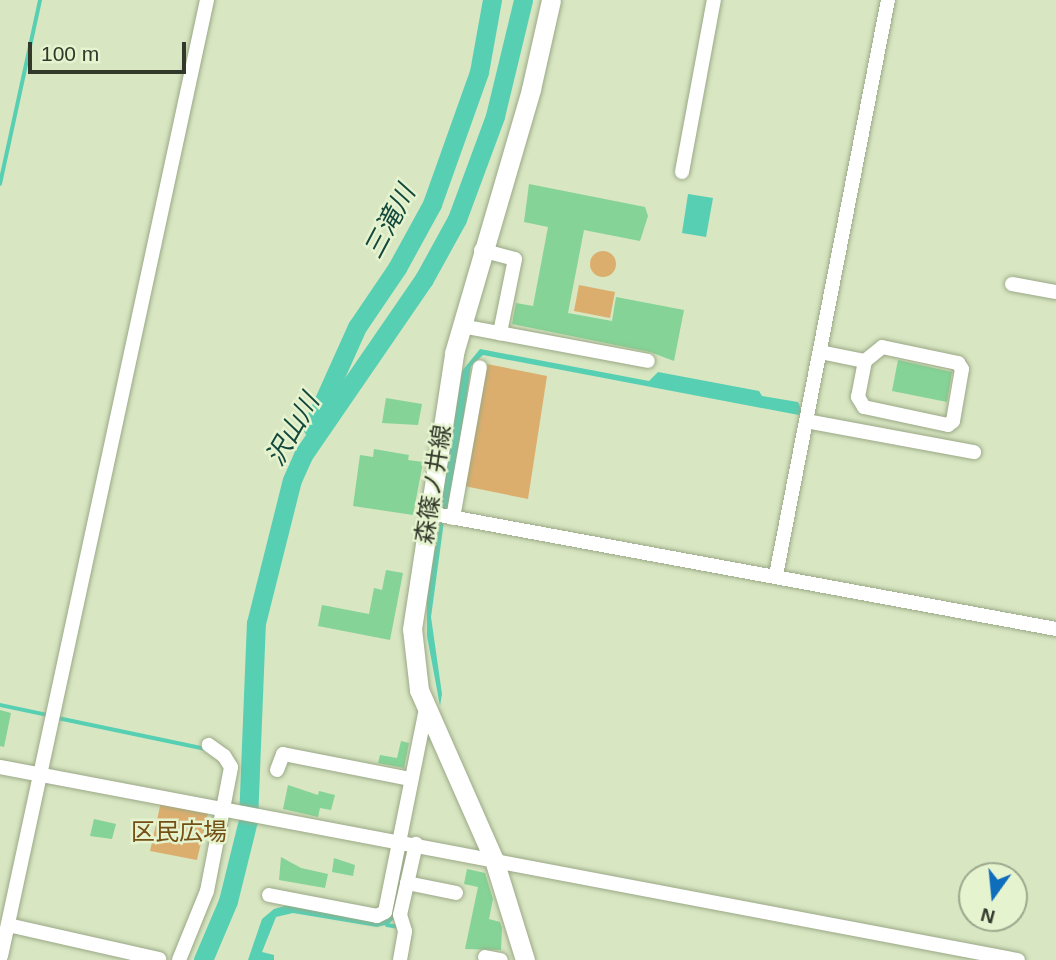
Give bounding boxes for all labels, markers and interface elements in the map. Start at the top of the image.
scale bar [32,28,189,72]
text: 100 m [41,42,99,65]
water label: 三滝川 [358,180,422,264]
water label: 沢山川 [260,388,326,472]
street label: 森篠ノ井線 [409,422,457,546]
park label: 区民広場 [131,818,227,846]
north arrow [958,862,1028,932]
text: N [979,904,997,928]

